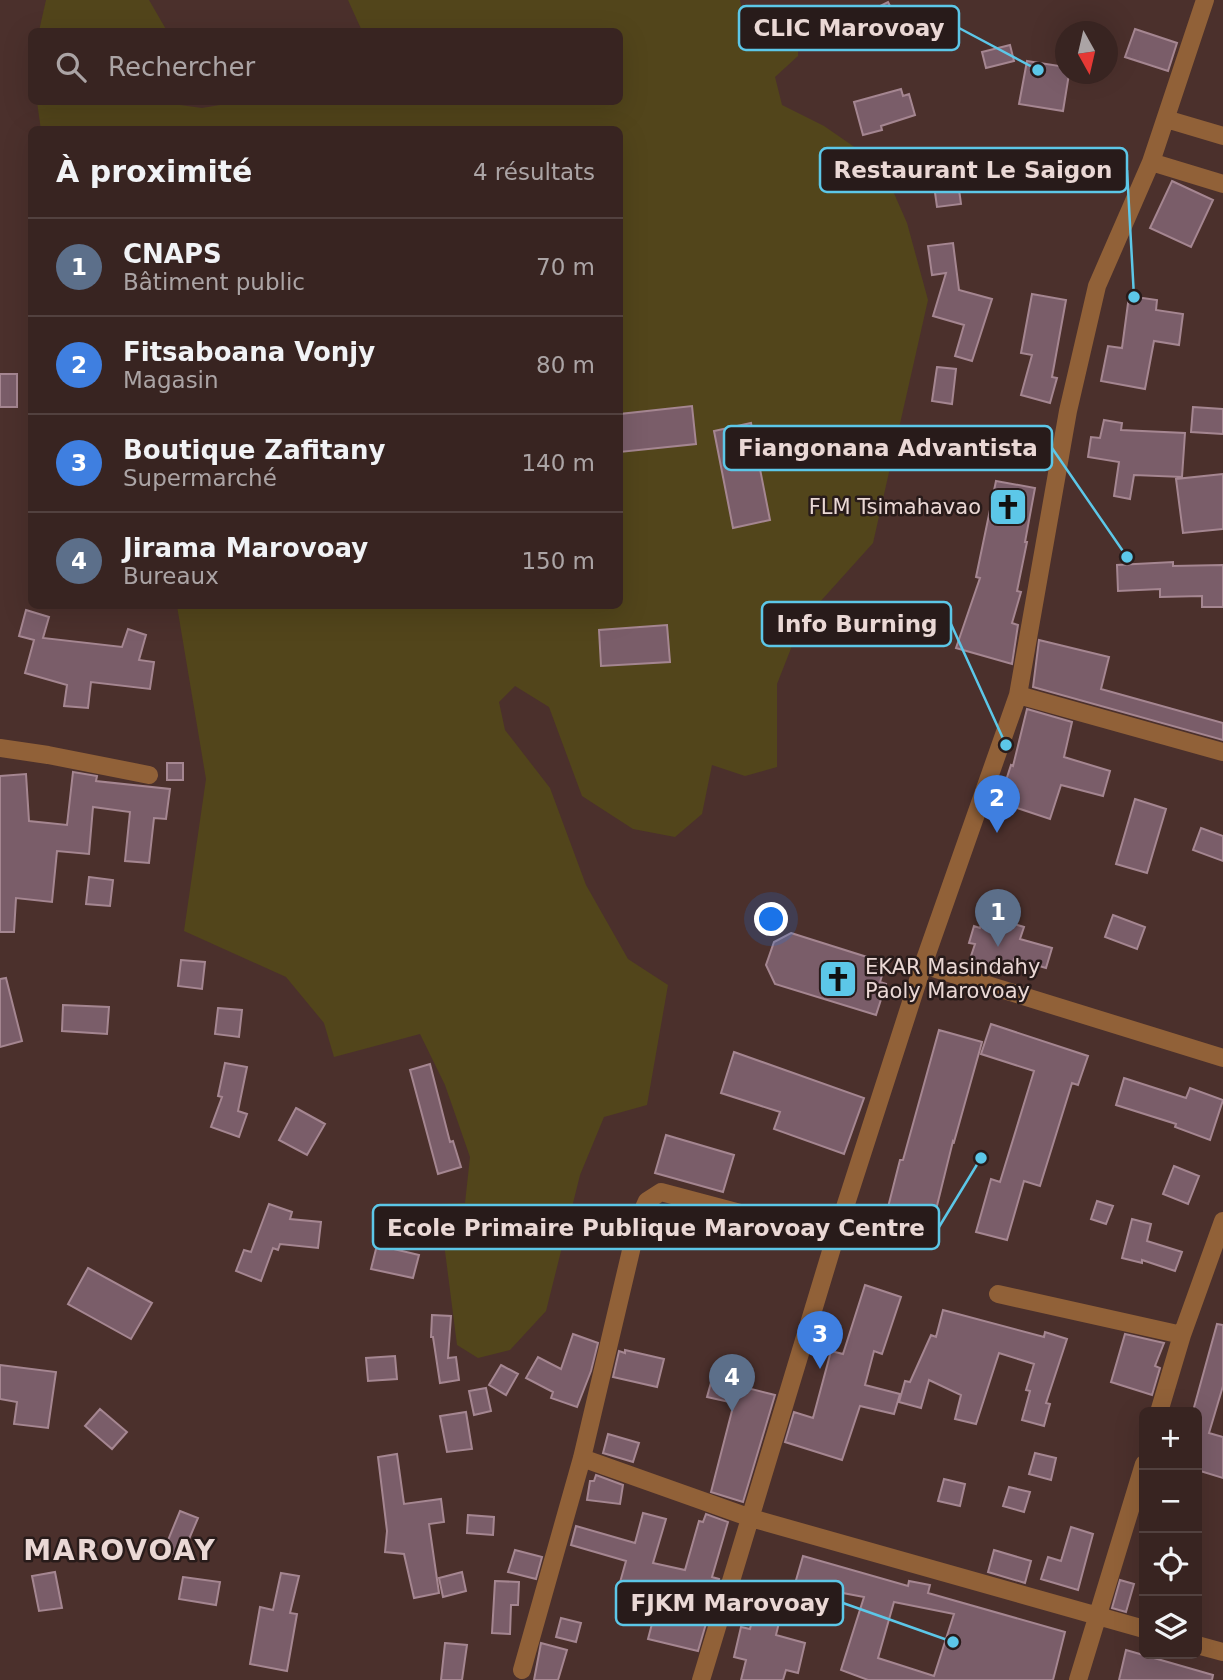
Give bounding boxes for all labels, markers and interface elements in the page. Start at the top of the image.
callout: CLIC Marovoay [739,6,959,50]
text: CLIC Marovoay [753,15,945,41]
north arrow [1055,21,1118,84]
search box [28,28,623,105]
icon: search [52,48,90,86]
text: Rechercher [108,52,255,82]
callout: Restaurant Le Saigon [820,148,1127,192]
text: À proximité [56,154,252,189]
text: Restaurant Le Saigon [834,157,1113,183]
text: 4 résultats [473,159,595,185]
text: CNAPS [123,239,222,269]
text: 1 [71,254,87,280]
text: 70 m [536,254,595,280]
text: Bâtiment public [123,269,305,295]
text: Fitsaboana Vonjy [123,337,375,367]
text: 2 [71,352,87,378]
text: 80 m [536,352,595,378]
text: Magasin [123,367,219,393]
callout: Fiangonana Advantista [724,426,1052,470]
text: Boutique Zafitany [123,435,385,465]
text: Fiangonana Advantista [738,435,1038,461]
text: 3 [71,450,87,476]
text: 140 m [521,450,595,476]
text: Supermarché [123,465,277,491]
church icon: FLM Tsimahavao [987,486,1029,528]
place label: FLM Tsimahavao [809,495,981,519]
text: Jirama Marovoay [123,533,368,563]
text: 4 [71,548,87,574]
text: 150 m [521,548,595,574]
text: Bureaux [123,563,219,589]
callout: Info Burning [762,602,951,646]
text: Info Burning [776,611,938,637]
pin: 2 [974,775,1020,833]
pin: 1 [975,889,1021,947]
your location [754,902,788,936]
place label: EKAR Masindahy Paoly Marovoay [865,955,1040,1003]
church icon: EKAR Masindahy Paoly Marovoay [817,958,859,1000]
callout: Ecole Primaire Publique Marovoay Centre [373,1205,939,1249]
text: Ecole Primaire Publique Marovoay Centre [387,1215,925,1241]
pin: 3 [797,1311,843,1369]
pin: 4 [709,1354,755,1412]
map controls [1139,1407,1202,1659]
button: + [1139,1407,1202,1470]
button: − [1139,1470,1202,1533]
button: locate [1139,1533,1202,1596]
district label: MAROVOAY [23,1534,217,1567]
callout: FJKM Marovoay [616,1581,843,1625]
text: FJKM Marovoay [630,1590,830,1616]
button: layers [1139,1596,1202,1659]

